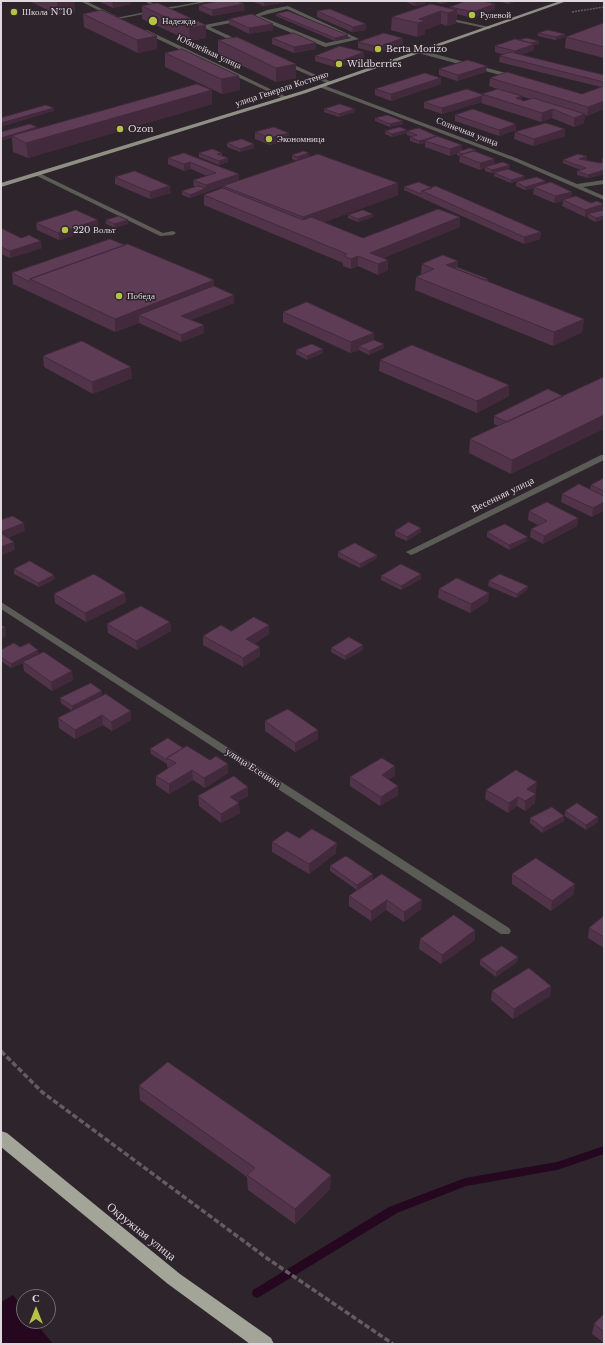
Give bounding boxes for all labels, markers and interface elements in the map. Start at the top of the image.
marker: Школа №10 [9,7,19,17]
place label: Школа №10 [22,7,72,17]
marker: Рулевой [467,10,477,20]
place label: Рулевой [480,10,511,20]
marker: Надежда [147,15,159,27]
place label: Надежда [162,16,196,26]
street label: Юбилейная улица [175,32,243,72]
marker: Berta Morizo [373,44,383,54]
place label: Berta Morizo [386,44,447,54]
marker: Wildberries [334,59,344,69]
place label: Wildberries [347,59,402,69]
street label: улица Генерала Костенко [234,69,330,109]
street label: Солнечная улица [434,115,500,149]
marker: Ozon [115,124,125,134]
place label: Ozon [128,124,154,134]
marker: Экономница [264,134,274,144]
place label: Экономница [277,134,325,144]
marker: 220 Вольт [60,225,70,235]
place label: 220 Вольт [73,225,116,235]
marker: Победа [114,291,124,301]
place label: Победа [127,291,155,301]
street label: Весенняя улица [470,475,536,515]
street label: улица Есенина [223,746,283,790]
street label: Окружная улица [104,1200,178,1264]
north arrow [16,1289,56,1329]
text: С [32,1291,40,1305]

